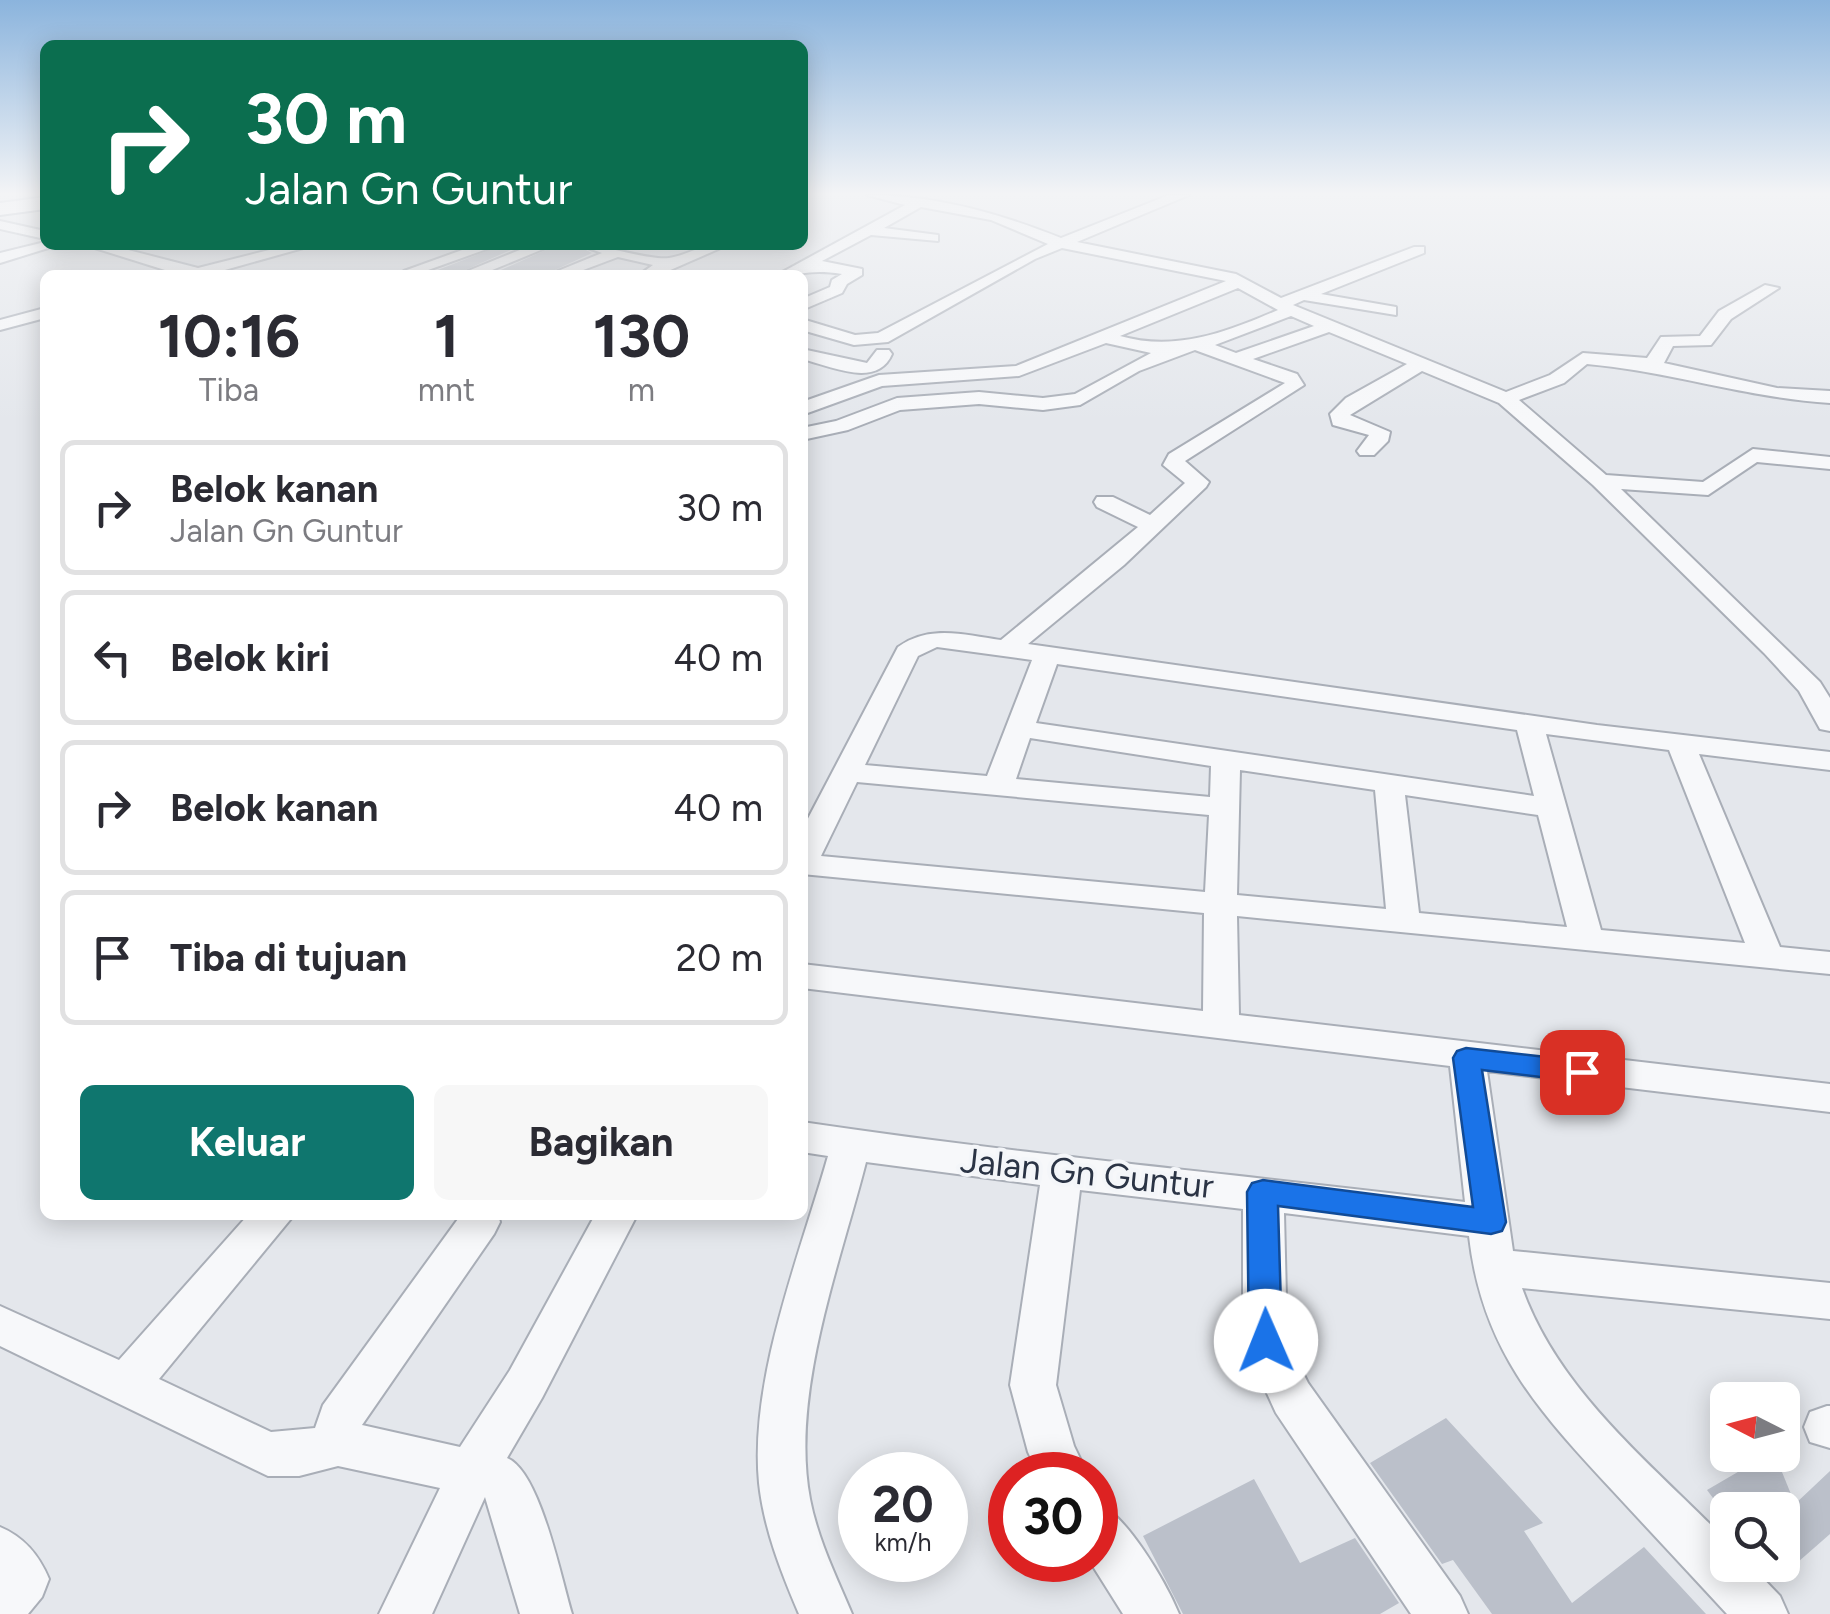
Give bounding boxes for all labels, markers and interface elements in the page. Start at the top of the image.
text: 30 m [245,76,407,161]
icon: right [80,80,210,210]
text: Jalan Gn Guntur [245,161,572,215]
text: 10:16 [158,300,300,372]
text: 1 [434,300,459,372]
text: 130 [593,300,690,372]
text: Tiba [199,371,259,409]
text: mnt [418,371,475,409]
text: m [628,371,655,409]
text: Belok kanan [170,466,378,512]
icon: right [85,480,140,535]
text: 30 m [676,485,763,531]
text: Jalan Gn Guntur [170,512,403,550]
icon: left [85,630,140,685]
text: Belok kiri [170,635,330,681]
text: 40 m [673,635,763,681]
icon: right [85,780,140,835]
text: Belok kanan [170,785,378,831]
text: 40 m [673,785,763,831]
icon: arrive [85,930,140,985]
text: Tiba di tujuan [170,935,407,981]
text: 20 m [676,935,763,981]
pin [1540,1030,1625,1115]
icon: arrive [1555,1045,1610,1100]
button: Keluar [80,1085,414,1200]
button: Bagikan [434,1085,768,1200]
street label: Jalan Gn Guntur [958,1139,1216,1207]
position arrow [1214,1289,1318,1393]
north arrow [1710,1382,1800,1472]
map controls [1710,1382,1800,1582]
speed limit sign: 30 [988,1452,1118,1582]
text: 20 [872,1474,934,1535]
button: search [1710,1492,1800,1582]
text: km/h [874,1527,932,1557]

